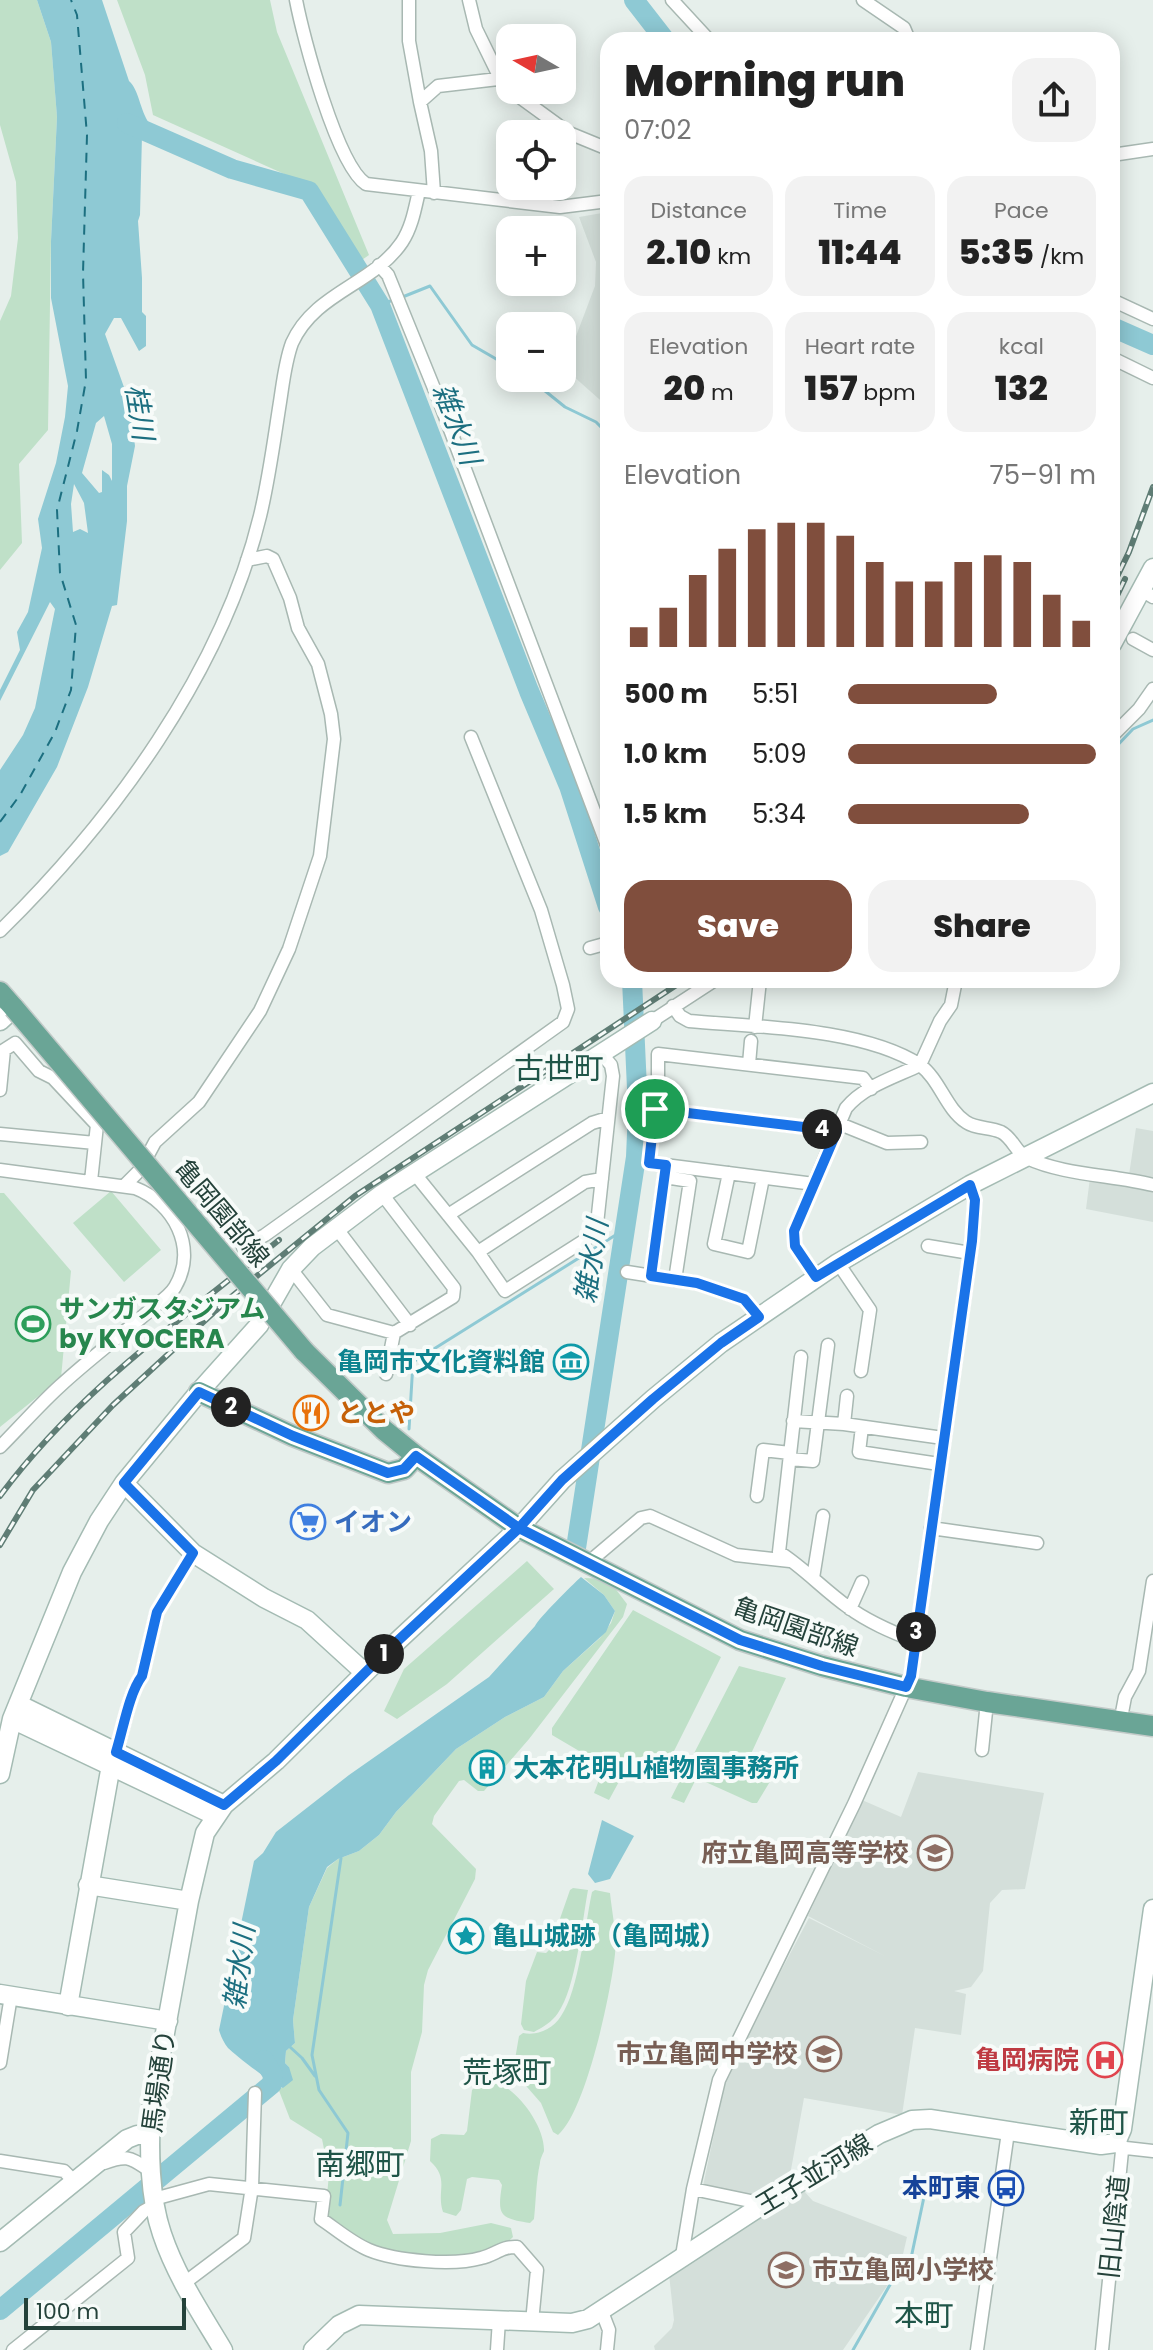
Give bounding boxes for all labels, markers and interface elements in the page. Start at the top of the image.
north arrow [496,24,576,104]
map controls [496,24,576,392]
text: Morning run [624,50,905,111]
button: share [1012,58,1096,142]
text: 07:02 [624,112,691,148]
button: locate [496,120,576,200]
text: Distance [650,195,747,226]
text: Time [833,195,887,226]
text: Pace [994,195,1049,226]
button: + [496,216,576,296]
text: 2.10 [646,228,711,276]
text: 11:44 [818,228,902,276]
text: 5:35 [958,228,1034,276]
text: km [711,241,751,272]
text: /km [1034,241,1084,272]
button: − [496,312,576,392]
text: Elevation [649,331,748,362]
text: Heart rate [805,331,915,362]
text: kcal [999,331,1044,362]
text: 20 [664,364,705,412]
text: 157 [804,364,857,412]
text: 132 [995,364,1048,412]
text: m [705,377,734,408]
text: bpm [857,377,916,408]
water label: 雑水川 [423,378,491,473]
water label: 桂川 [116,381,164,446]
text: Elevation [624,457,741,493]
text: 75–91 m [989,457,1096,493]
text: 500 m [624,676,708,712]
text: 5:51 [752,676,799,712]
text: 1.0 km [624,736,707,772]
text: 5:09 [752,736,807,772]
text: 1.5 km [624,796,707,832]
text: 5:34 [752,796,806,832]
button: Save [624,880,852,972]
button: Share [868,880,1096,972]
district label: 古世町 [514,1047,604,1090]
pin [621,1075,689,1143]
icon: arrive [633,1087,677,1131]
pin: 4 [802,1109,842,1149]
text: 4 [815,1113,829,1144]
street label: 亀岡園部線 [166,1152,278,1274]
water label: 雑水川 [566,1214,618,1306]
place label: サンガスタジアム by KYOCERA [59,1291,265,1357]
sports icon: サンガスタジアム by KYOCERA [14,1305,52,1343]
museum icon: 亀岡市文化資料館 [552,1343,590,1381]
place label: 亀岡市文化資料館 [337,1344,545,1380]
pin: 2 [211,1387,251,1427]
text: 2 [225,1391,237,1422]
restaurant icon: ととや [292,1394,330,1432]
place label: ととや [337,1395,415,1431]
supermarket icon: イオン [289,1503,327,1541]
place label: イオン [334,1504,412,1540]
street label: 亀岡園部線 [729,1589,863,1665]
pin: 3 [896,1612,936,1652]
text: 3 [909,1616,923,1647]
pin: 1 [364,1634,404,1674]
text: 1 [380,1638,388,1669]
building icon: 大本花明山植物園事務所 [468,1749,506,1787]
place label: 大本花明山植物園事務所 [513,1750,799,1786]
school or university icon: 府立亀岡高等学校 [916,1834,954,1872]
place label: 府立亀岡高等学校 [701,1835,909,1871]
place icon: 亀山城跡（亀岡城） [447,1917,485,1955]
place label: 亀山城跡（亀岡城） [492,1918,726,1954]
water label: 雑水川 [215,1920,264,2011]
street label: 馬場通り [134,2027,184,2135]
school or university icon: 市立亀岡中学校 [805,2035,843,2073]
place label: 市立亀岡中学校 [616,2036,798,2072]
hospital icon: 亀岡病院 [1086,2041,1124,2079]
place label: 亀岡病院 [975,2042,1079,2078]
district label: 荒塚町 [462,2051,552,2094]
district label: 新町 [1069,2101,1129,2144]
street label: 王子並河線 [749,2125,879,2223]
district label: 南郷町 [315,2143,405,2186]
bus stop icon: 本町東 [987,2169,1025,2207]
place label: 本町東 [902,2170,980,2206]
street label: 旧山陰道 [1091,2173,1137,2281]
school or university icon: 市立亀岡小学校 [767,2251,805,2289]
place label: 市立亀岡小学校 [812,2252,994,2288]
scale bar [24,2294,186,2330]
district label: 本町 [894,2294,954,2337]
text: 100 m [36,2296,99,2327]

